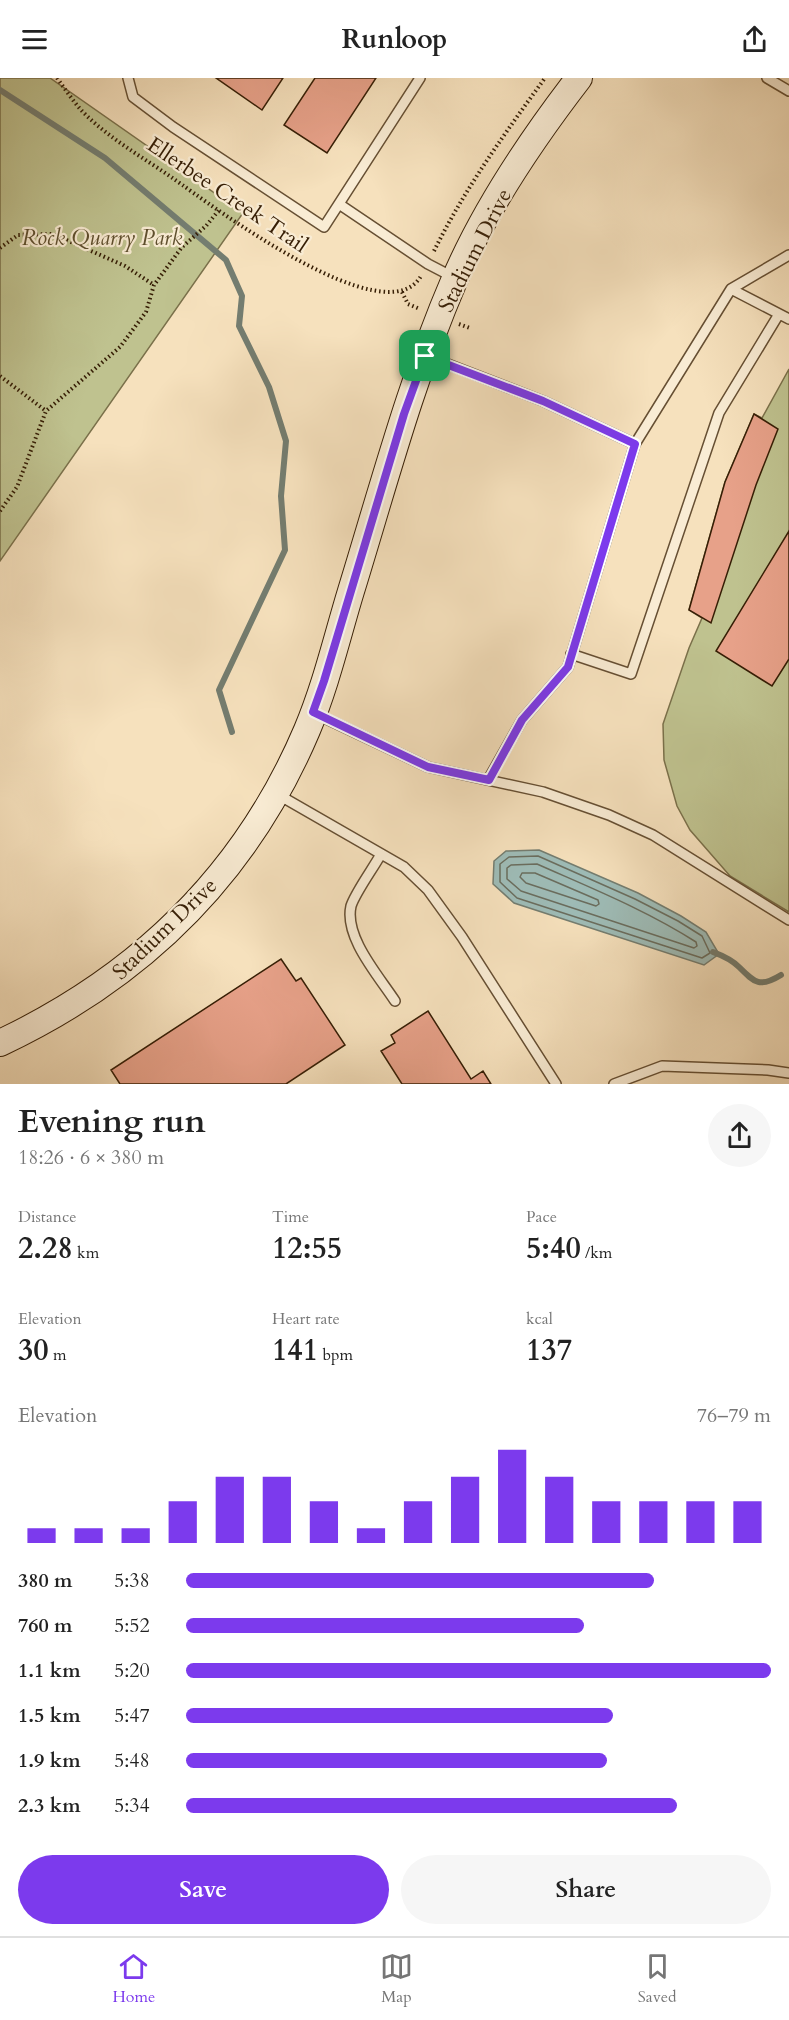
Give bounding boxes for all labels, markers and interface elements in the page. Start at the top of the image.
text: Runloop [342,21,447,58]
icon: menu [18,23,51,56]
icon: share [738,23,771,56]
street label: Ellerbee Creek Trail [141,130,314,260]
street label: Stadium Drive [431,183,519,317]
park label: Rock Quarry Park [22,223,182,253]
pin [399,330,450,381]
icon: arrive [408,339,441,372]
street label: Stadium Drive [106,871,224,986]
text: Evening run [18,1099,206,1144]
button: share [708,1104,771,1167]
text: 18:26 · 6 × 380 m [18,1144,164,1171]
text: Distance [18,1206,76,1228]
text: Time [272,1206,309,1228]
text: Pace [526,1206,557,1228]
text: 2.28 [18,1228,73,1269]
text: 12:55 [272,1228,342,1269]
text: 5:40 [526,1228,581,1269]
text: km [73,1242,99,1264]
text: /km [581,1242,612,1264]
text: Elevation [18,1308,82,1330]
text: Heart rate [272,1308,340,1330]
text: kcal [526,1308,553,1330]
text: 30 [18,1330,49,1371]
text: 141 [272,1330,318,1371]
text: 137 [526,1330,572,1371]
text: m [49,1344,67,1366]
text: bpm [318,1344,353,1366]
text: Elevation [18,1402,97,1429]
text: 76–79 m [697,1402,771,1429]
text: 380 m [18,1567,73,1594]
text: 5:38 [114,1567,150,1594]
text: 760 m [18,1612,73,1639]
text: 5:52 [114,1612,150,1639]
text: 1.1 km [18,1657,81,1684]
text: 5:20 [114,1657,150,1684]
text: 1.5 km [18,1702,81,1729]
text: 5:47 [114,1702,150,1729]
text: 1.9 km [18,1747,81,1774]
text: 5:48 [114,1747,150,1774]
text: 2.3 km [18,1792,81,1819]
text: 5:34 [114,1792,150,1819]
button: Save [18,1855,389,1924]
button: Share [401,1855,771,1924]
tab: Home [112,1950,155,2008]
tab: Map [380,1950,413,2008]
tab: Saved [638,1950,677,2008]

